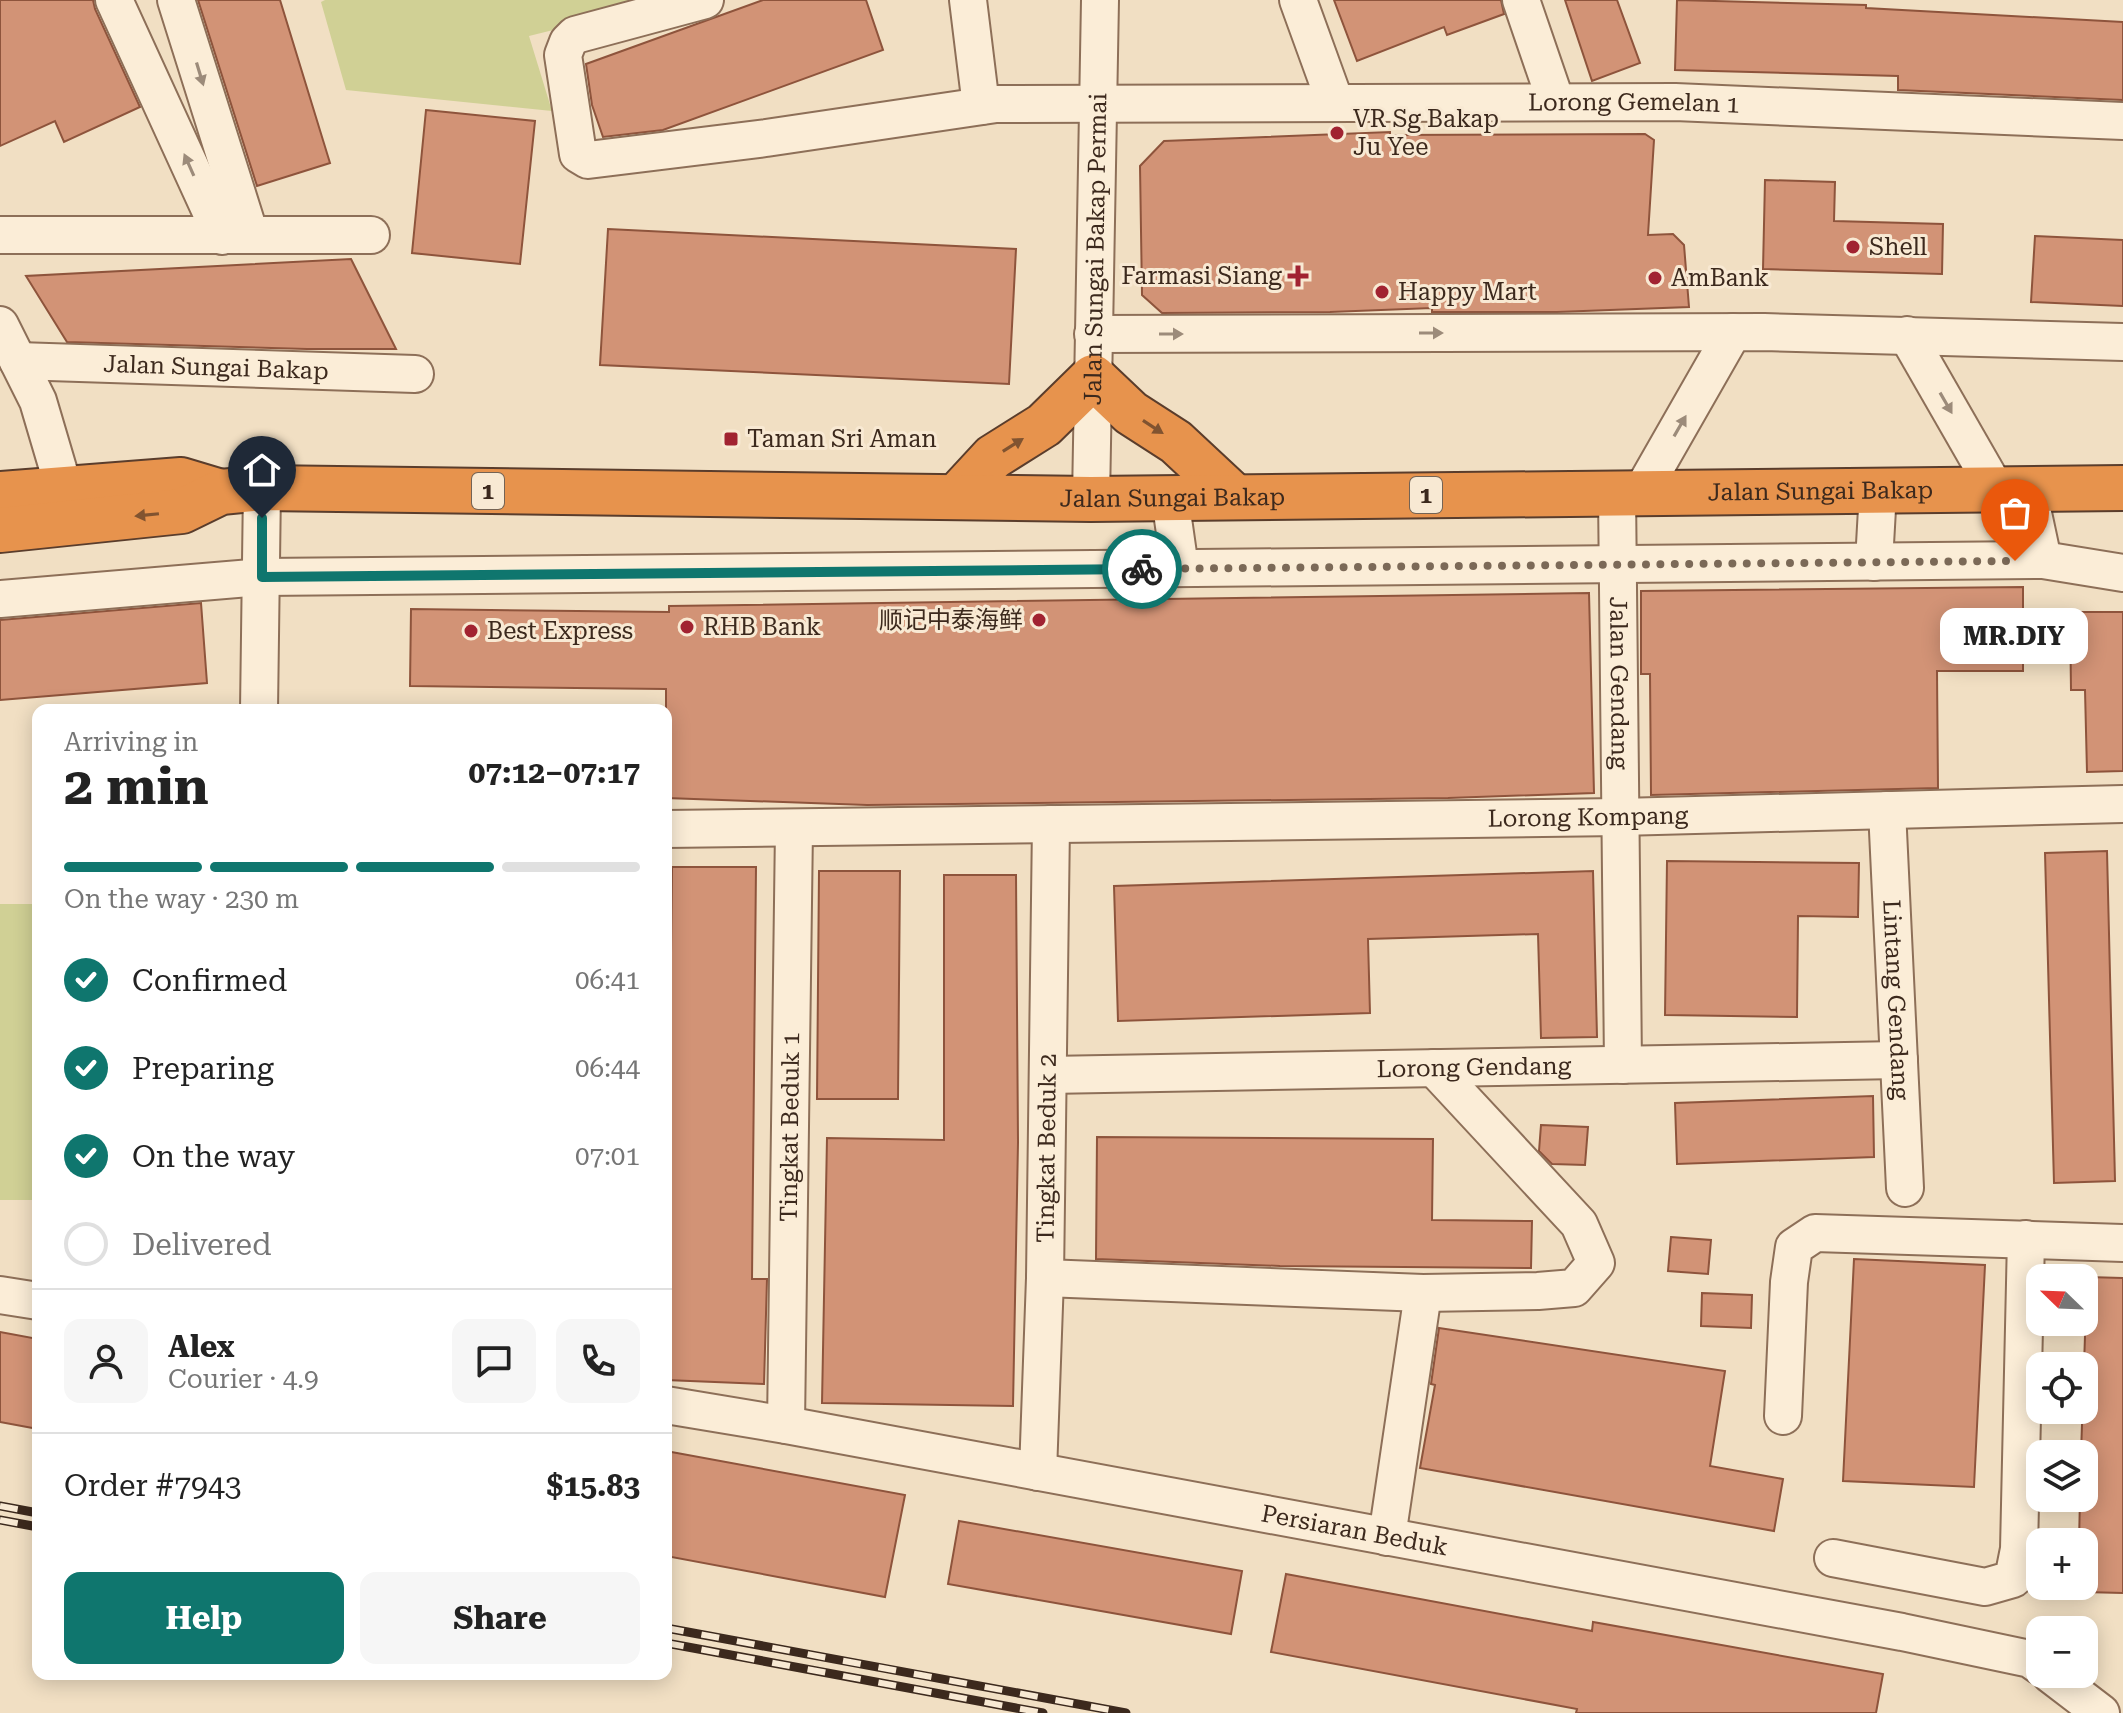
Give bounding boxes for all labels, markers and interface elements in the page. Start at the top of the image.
one-way arrow [194,63,207,87]
street label: Lorong Gemelan 1 [1528,88,1740,119]
street label: Jalan Sungai Bakap Permai [1079,92,1112,405]
place label: VR Sg Bakap Ju Yee [1353,105,1499,161]
marker: VR Sg Bakap Ju Yee [1328,124,1346,142]
one-way arrow [182,153,196,176]
place label: Shell [1869,233,1927,261]
marker: Shell [1844,238,1862,256]
place label: Farmasi Siang [1121,262,1282,290]
place label: AmBank [1671,264,1769,292]
marker: Farmasi Siang [1289,267,1307,285]
marker: AmBank [1646,269,1664,287]
place label: Happy Mart [1398,278,1537,306]
marker: Happy Mart [1373,283,1391,301]
one-way arrow [1159,327,1184,340]
one-way arrow [1419,327,1444,339]
street label: Jalan Sungai Bakap [103,350,329,385]
one-way arrow [1939,392,1953,414]
one-way arrow [1673,414,1687,437]
one-way arrow [1142,419,1163,434]
place label: Taman Sri Aman [747,425,937,453]
marker: Taman Sri Aman [722,430,740,448]
pin [228,436,296,518]
one-way arrow [1002,438,1024,452]
icon: home [240,448,284,492]
road number: 1 [472,473,504,509]
street label: Jalan Sungai Bakap [1707,476,1933,506]
road number: 1 [1410,477,1442,513]
pin [1981,479,2049,561]
street label: Jalan Sungai Bakap [1059,483,1285,513]
icon: bag [1993,491,2037,535]
one-way arrow [134,508,159,521]
courier [1102,529,1182,609]
icon: bike [1120,547,1164,591]
street label: Jalan Gendang [1604,596,1634,770]
place label: 顺记中泰海鲜 [879,606,1023,634]
callout: MR.DIY [1941,609,2089,665]
marker: 顺记中泰海鲜 [1030,611,1048,629]
place label: RHB Bank [703,613,821,641]
place label: Best Express [487,617,633,645]
marker: RHB Bank [678,618,696,636]
text: MR.DIY [1963,621,2065,651]
marker: Best Express [462,622,480,640]
text: Arriving in [64,727,198,757]
text: 07:12–07:17 [468,755,640,790]
text: 2 min [64,756,209,817]
street label: Lorong Kompang [1487,801,1689,833]
text: On the way · 230 m [64,884,299,914]
street label: Lintang Gendang [1877,899,1915,1101]
icon: check [64,958,108,1002]
text: Confirmed [132,963,287,998]
text: 06:41 [575,965,640,995]
street label: Tingkat Beduk 1 [775,1032,805,1222]
icon: check [64,1046,108,1090]
text: Preparing [132,1051,274,1086]
street label: Lorong Gendang [1376,1052,1572,1083]
text: 06:44 [575,1053,640,1083]
street label: Tingkat Beduk 2 [1031,1053,1062,1243]
icon: check [64,1134,108,1178]
text: On the way [132,1139,295,1174]
text: 07:01 [575,1141,640,1171]
text: Delivered [132,1227,271,1262]
north arrow [2026,1264,2098,1336]
map controls [2026,1264,2098,1688]
button: person [64,1319,148,1403]
button: chat [452,1319,536,1403]
button: phone [556,1319,640,1403]
text: Alex [168,1329,235,1364]
button: locate [2026,1352,2098,1424]
text: Courier · 4.9 [168,1364,318,1394]
button: layers [2026,1440,2098,1512]
text: Order #7943 [64,1468,242,1503]
text: $15.83 [547,1468,640,1503]
street label: Persiaran Beduk [1259,1499,1450,1562]
button: + [2026,1528,2098,1600]
button: Help [64,1572,344,1664]
button: Share [360,1572,640,1664]
button: − [2026,1616,2098,1688]

